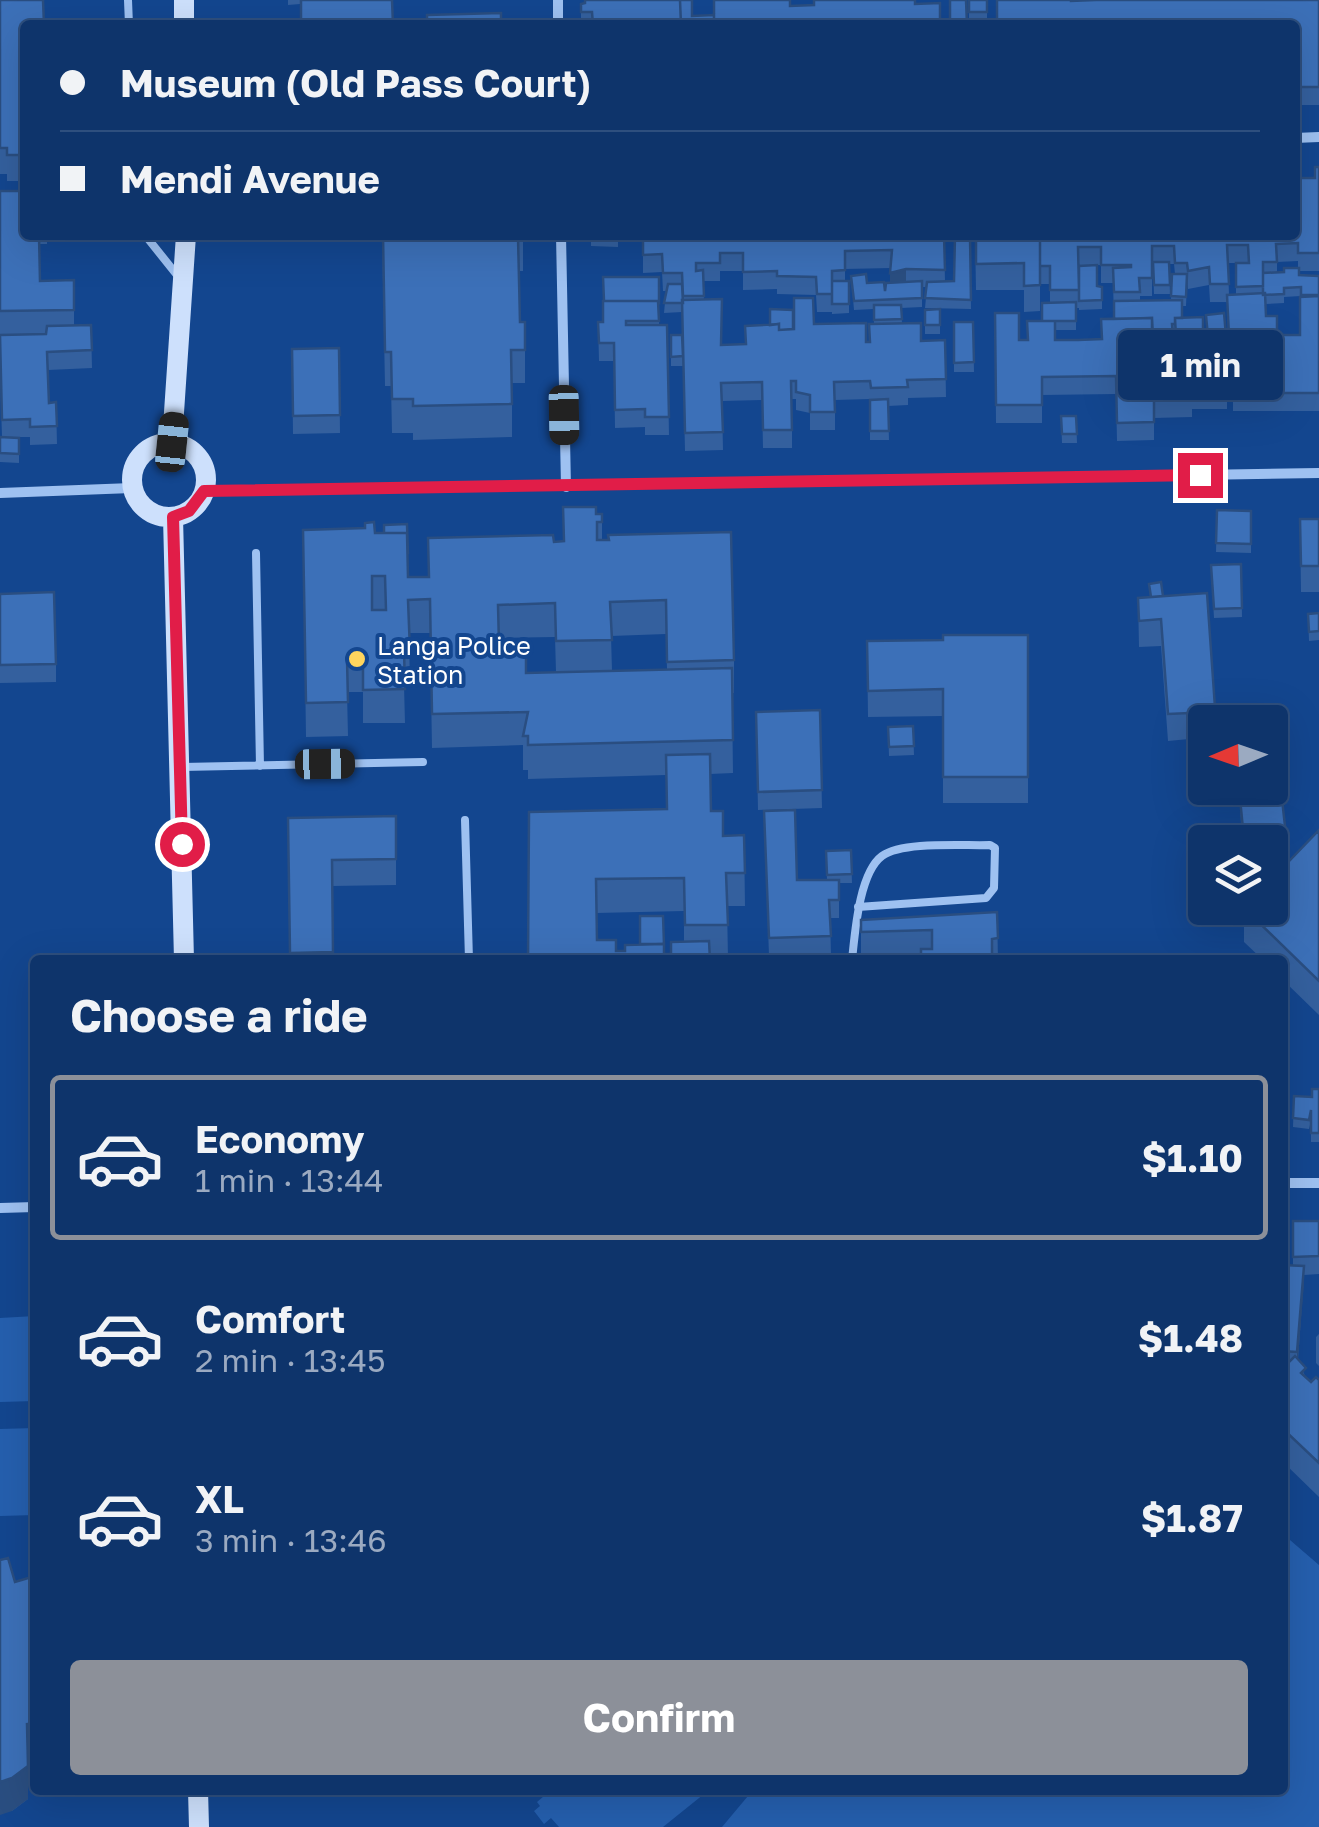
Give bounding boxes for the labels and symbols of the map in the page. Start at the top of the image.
callout: 1 min [1118,330,1282,400]
car [548,385,580,445]
car [154,411,190,473]
route end [1178,453,1223,498]
place label: Langa Police Station [377,630,531,690]
marker: Langa Police Station [346,648,368,670]
north arrow [1188,705,1288,805]
car [295,748,355,780]
route start [160,822,205,867]

